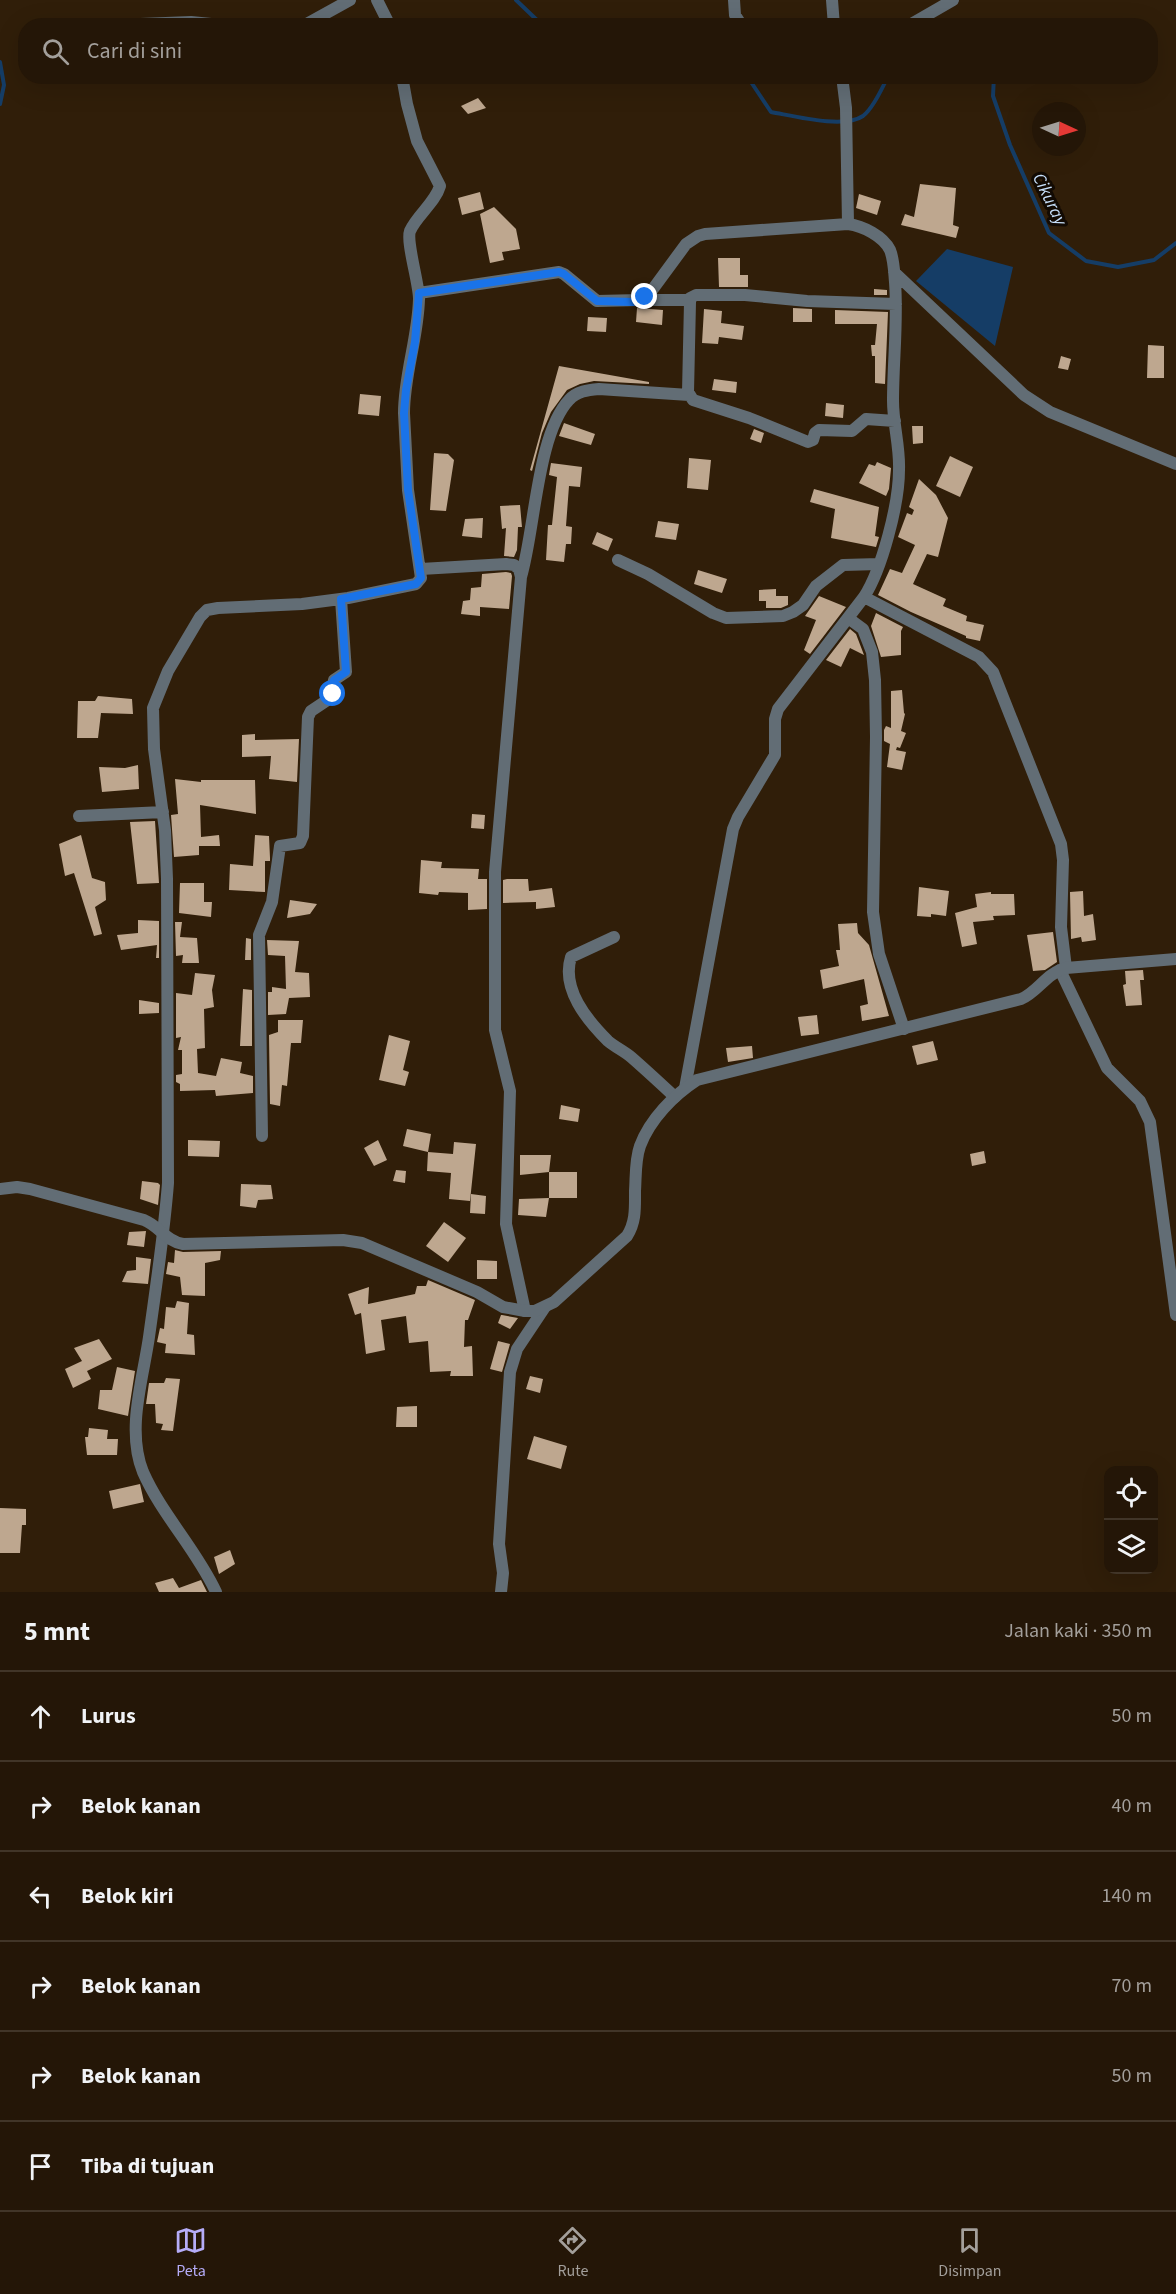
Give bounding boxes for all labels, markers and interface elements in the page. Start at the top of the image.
search box [18,18,1158,84]
icon: search [39,35,72,68]
text: Cari di sini [87,35,182,67]
north arrow [1032,102,1086,156]
water label: Cikuray [1026,169,1073,231]
route end [631,283,657,309]
route start [319,680,345,706]
map controls [1104,1466,1158,1574]
button: locate [1104,1466,1158,1520]
button: layers [1104,1520,1158,1574]
text: 5 mnt [24,1613,90,1650]
text: Jalan kaki · 350 m [1004,1617,1152,1645]
icon: ahead [24,1700,57,1733]
text: Lurus [81,1700,136,1732]
text: 50 m [1112,1702,1152,1730]
icon: right [24,1790,57,1823]
text: Belok kanan [81,1790,201,1822]
text: 40 m [1112,1792,1152,1820]
icon: left [24,1880,57,1913]
text: Belok kiri [81,1880,174,1912]
text: 140 m [1102,1882,1152,1910]
icon: right [24,1970,57,2003]
text: Belok kanan [81,1970,201,2002]
text: 70 m [1112,1972,1152,2000]
icon: right [24,2060,57,2093]
text: Belok kanan [81,2060,201,2092]
text: 50 m [1112,2062,1152,2090]
icon: arrive [24,2150,57,2183]
text: Tiba di tujuan [81,2150,214,2182]
tab: Peta [174,2224,207,2282]
tab: Rute [556,2224,589,2282]
tab: Disimpan [938,2224,1002,2282]

